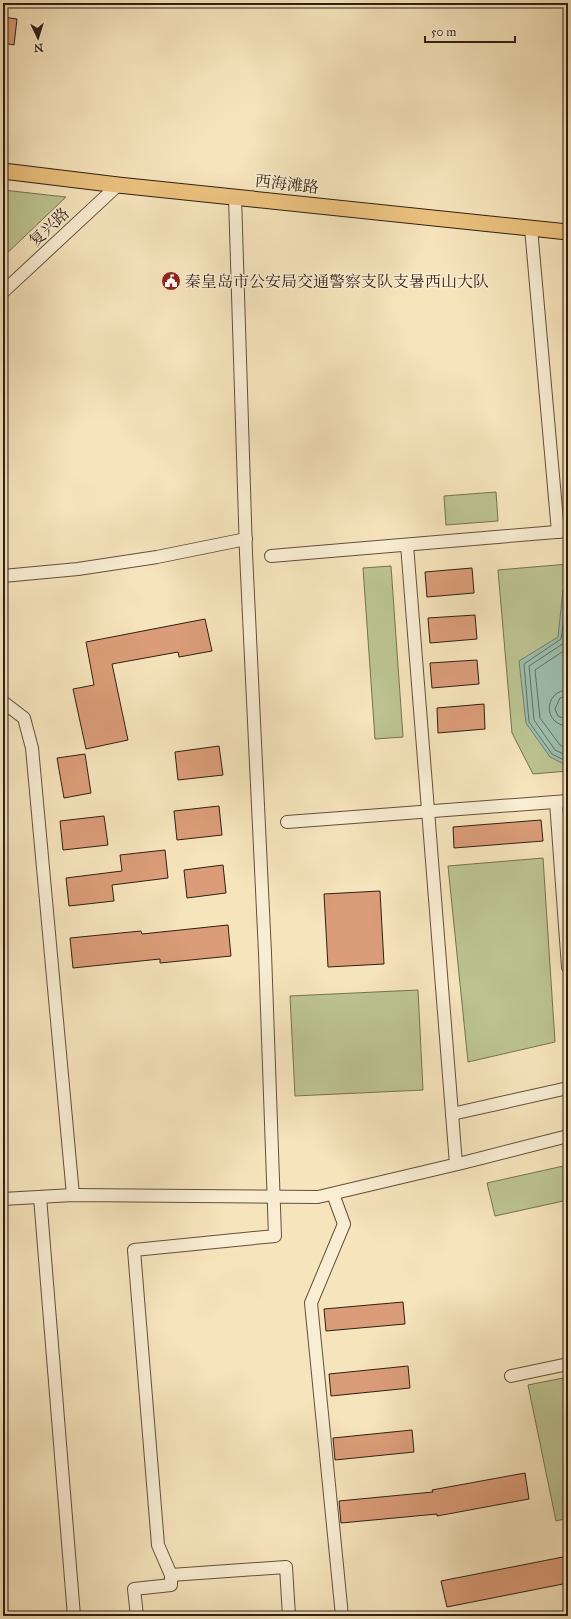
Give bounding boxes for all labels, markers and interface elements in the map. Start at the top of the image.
north arrow [18,18,58,58]
scale bar [425,18,515,44]
text: 50 m [431,25,456,39]
text: N [33,41,44,54]
street label: 西海滩路 [254,171,320,197]
street label: 复兴路 [25,204,73,250]
public building icon: 秦皇岛市公安局交通警察支队支暑西山大队 [160,270,182,292]
place label: 秦皇岛市公安局交通警察支队支暑西山大队 [185,272,489,291]

